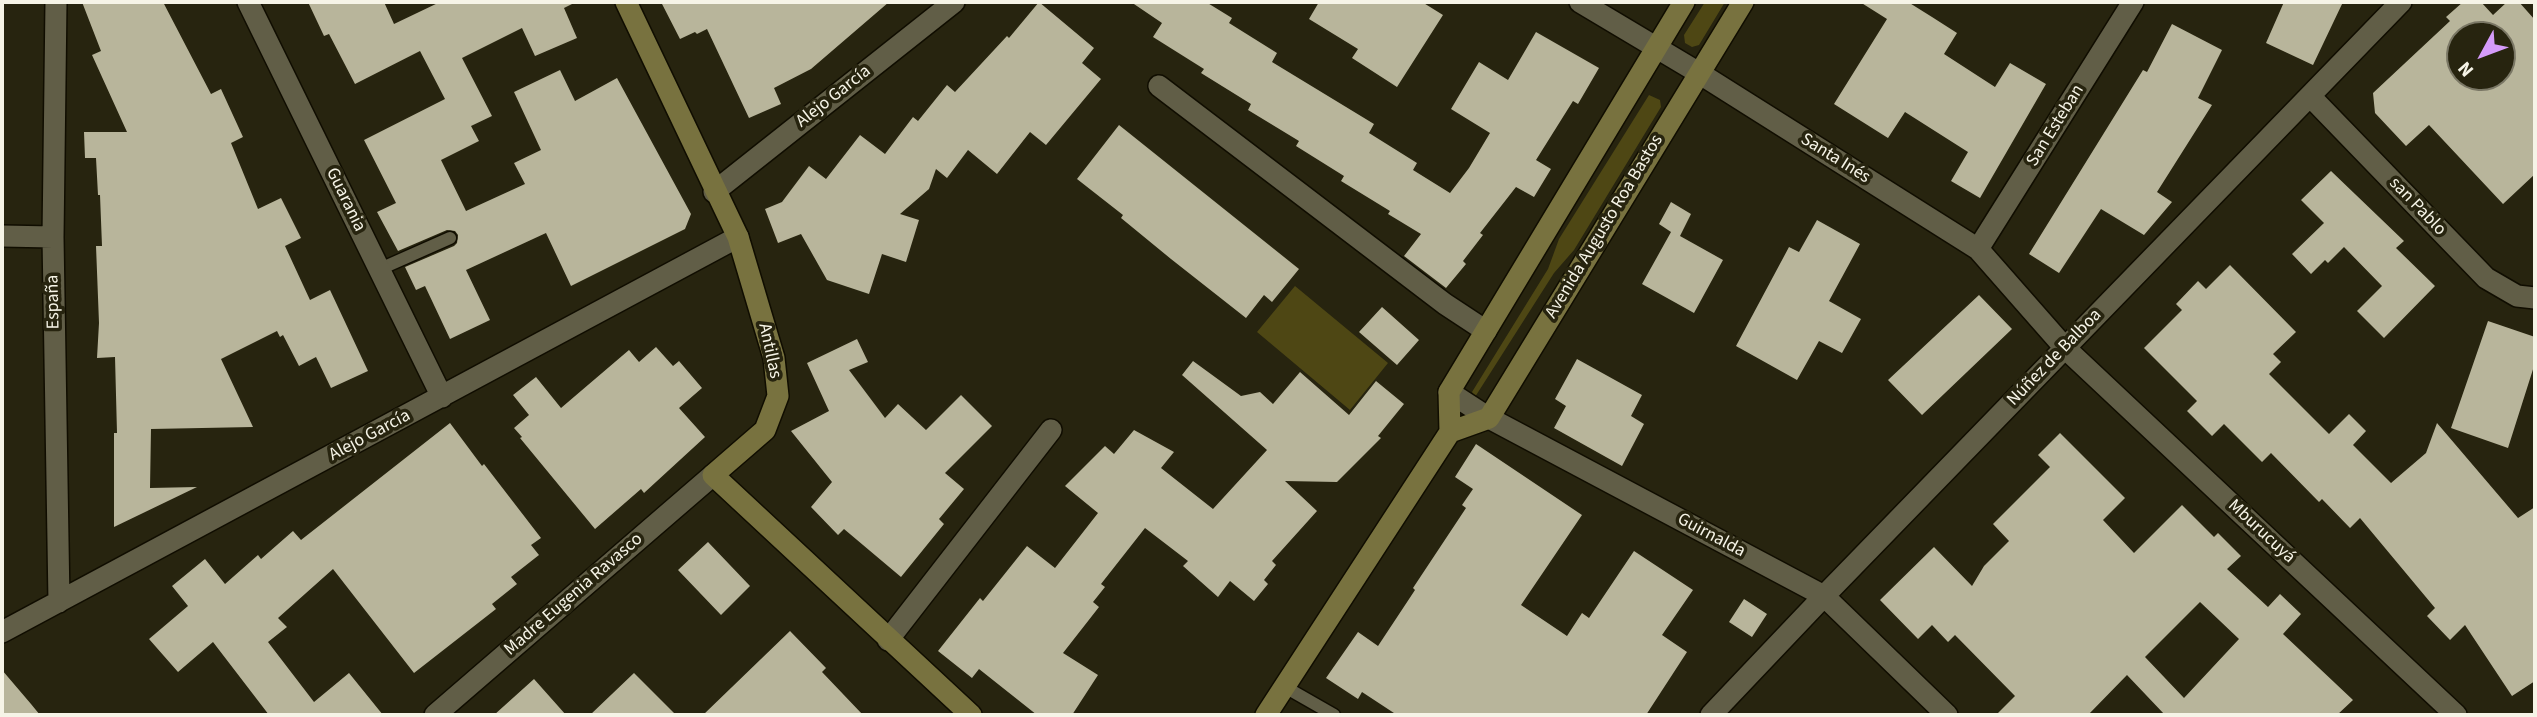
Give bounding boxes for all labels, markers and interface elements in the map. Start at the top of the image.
north arrow [2446,21,2516,91]
text: N [2452,55,2481,82]
street label: Alejo García [792,61,876,133]
street label: San Esteban [2022,81,2090,171]
street label: Santa Inés [1796,129,1874,189]
street label: Avenida Augusto Roa Bastos [1541,131,1669,323]
street label: Guarania [320,165,370,235]
street label: san Pablo [2384,173,2450,241]
street label: España [43,274,65,330]
street label: Núñez de Balboa [2003,305,2107,411]
street label: Antillas [753,321,785,381]
street label: Alejo García [326,406,414,466]
street label: Mburucuyá [2223,495,2299,569]
street label: Guirnalda [1673,509,1749,563]
street label: Madre Eugenia Ravasco [500,529,648,661]

